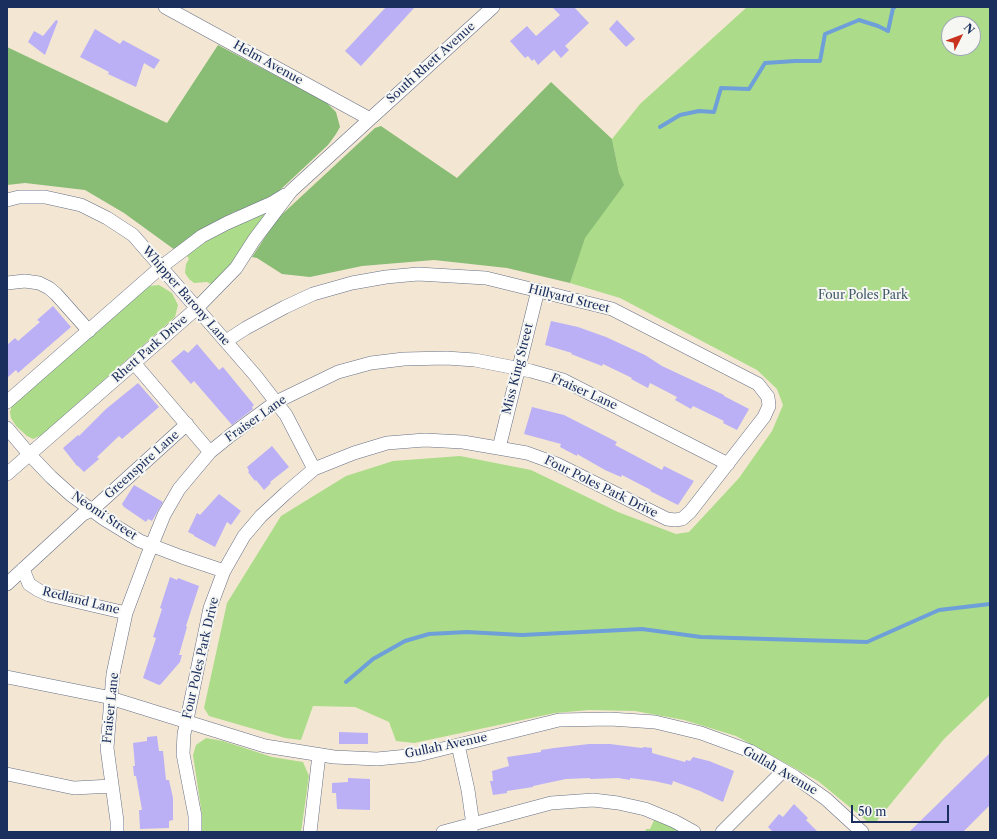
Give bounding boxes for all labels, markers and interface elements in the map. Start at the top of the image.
north arrow [941,16,981,56]
street label: South Rhett Avenue [384,19,478,107]
text: N [961,20,978,37]
street label: Helm Avenue [231,38,305,88]
street label: Whipper Barony Lane [139,243,233,349]
street label: Hillyard Street [527,282,611,316]
park label: Four Poles Park [818,289,908,303]
street label: Rhett Park Drive [109,312,191,386]
street label: Miss King Street [500,322,536,416]
street label: Fraiser Lane [548,371,620,413]
street label: Fraiser Lane [223,393,289,445]
street label: Greenspire Lane [102,428,182,502]
street label: Four Poles Park Drive [542,453,660,521]
street label: Neomi Street [69,489,139,543]
street label: Redland Lane [41,584,121,618]
street label: Four Poles Park Drive [180,596,222,720]
street label: Fraiser Lane [100,672,122,744]
street label: Gullah Avenue [403,730,489,762]
street label: Gullah Avenue [740,744,820,798]
scale bar [853,797,951,823]
text: 50 m [858,804,887,819]

